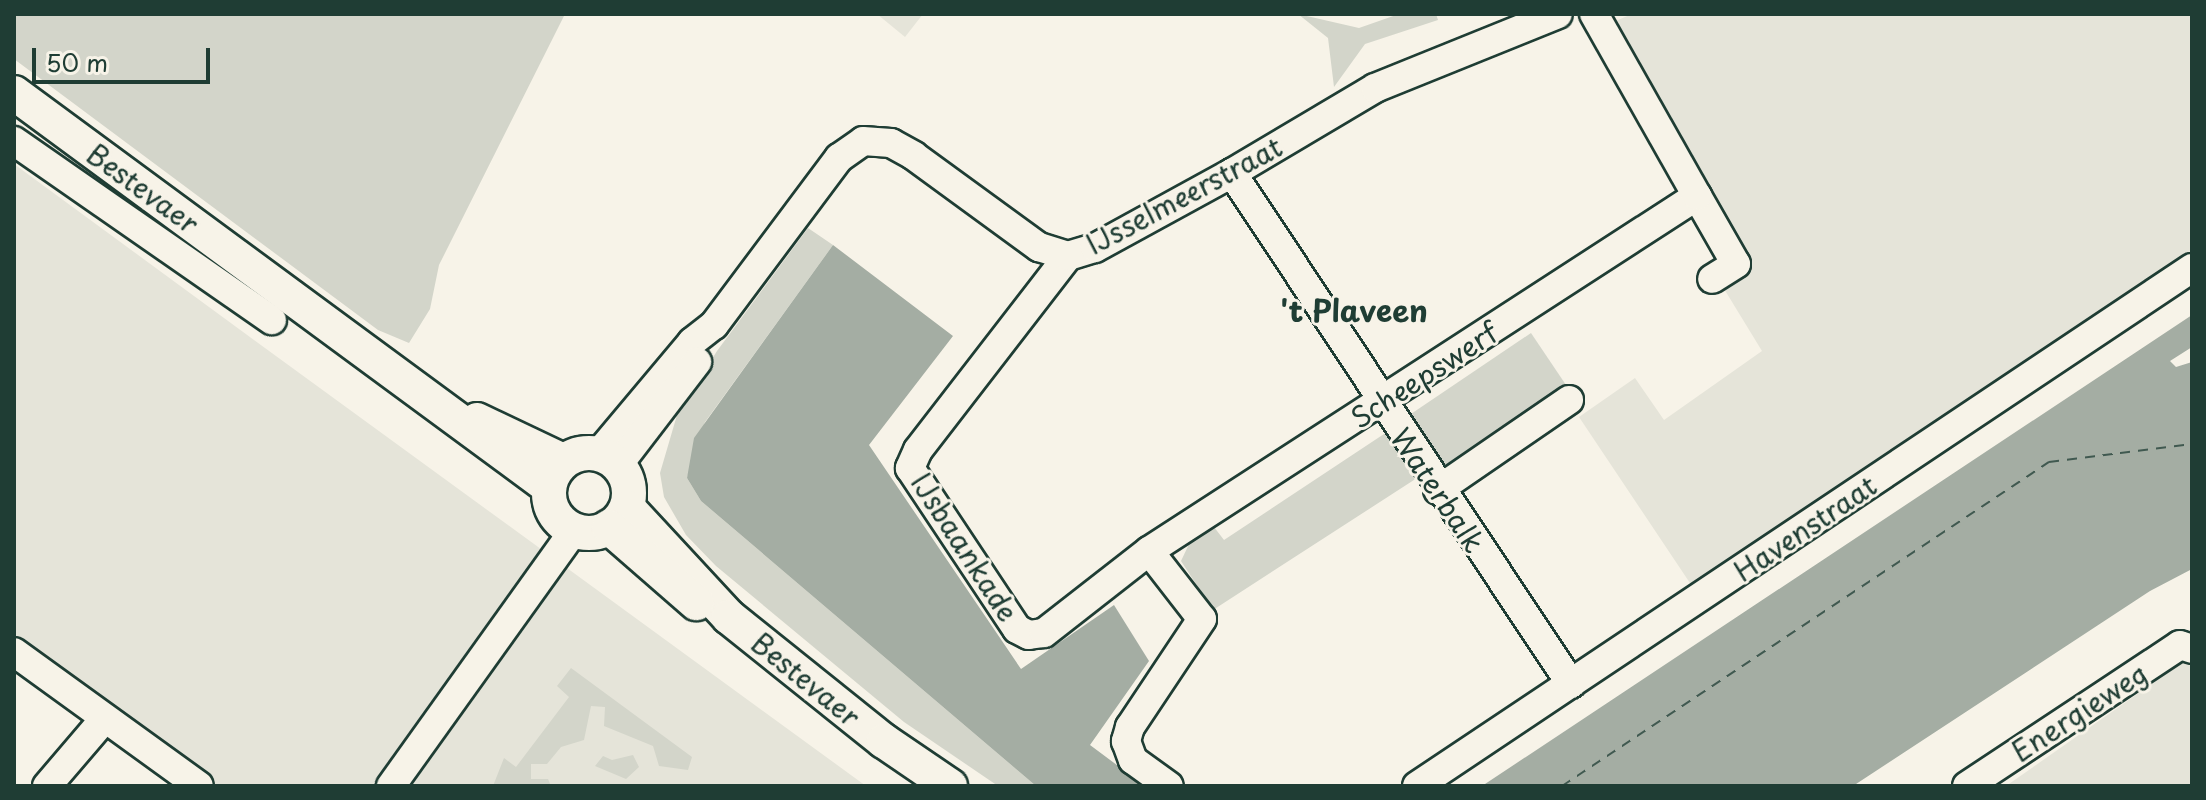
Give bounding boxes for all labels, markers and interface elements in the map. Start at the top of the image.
scale bar [36,32,214,82]
text: 50 m [46,44,108,80]
street label: IJsselmeerstraat [1080,129,1288,261]
street label: Bestevaer [81,136,205,240]
district label: 't Plaveen [1280,292,1428,328]
street label: Scheepswerf [1344,315,1504,435]
street label: Waterbalk [1384,421,1492,559]
street label: IJsbaankade [905,467,1025,627]
street label: Havenstraat [1727,468,1883,588]
street label: Bestevaer [745,625,867,733]
street label: Energieweg [2005,656,2153,768]

